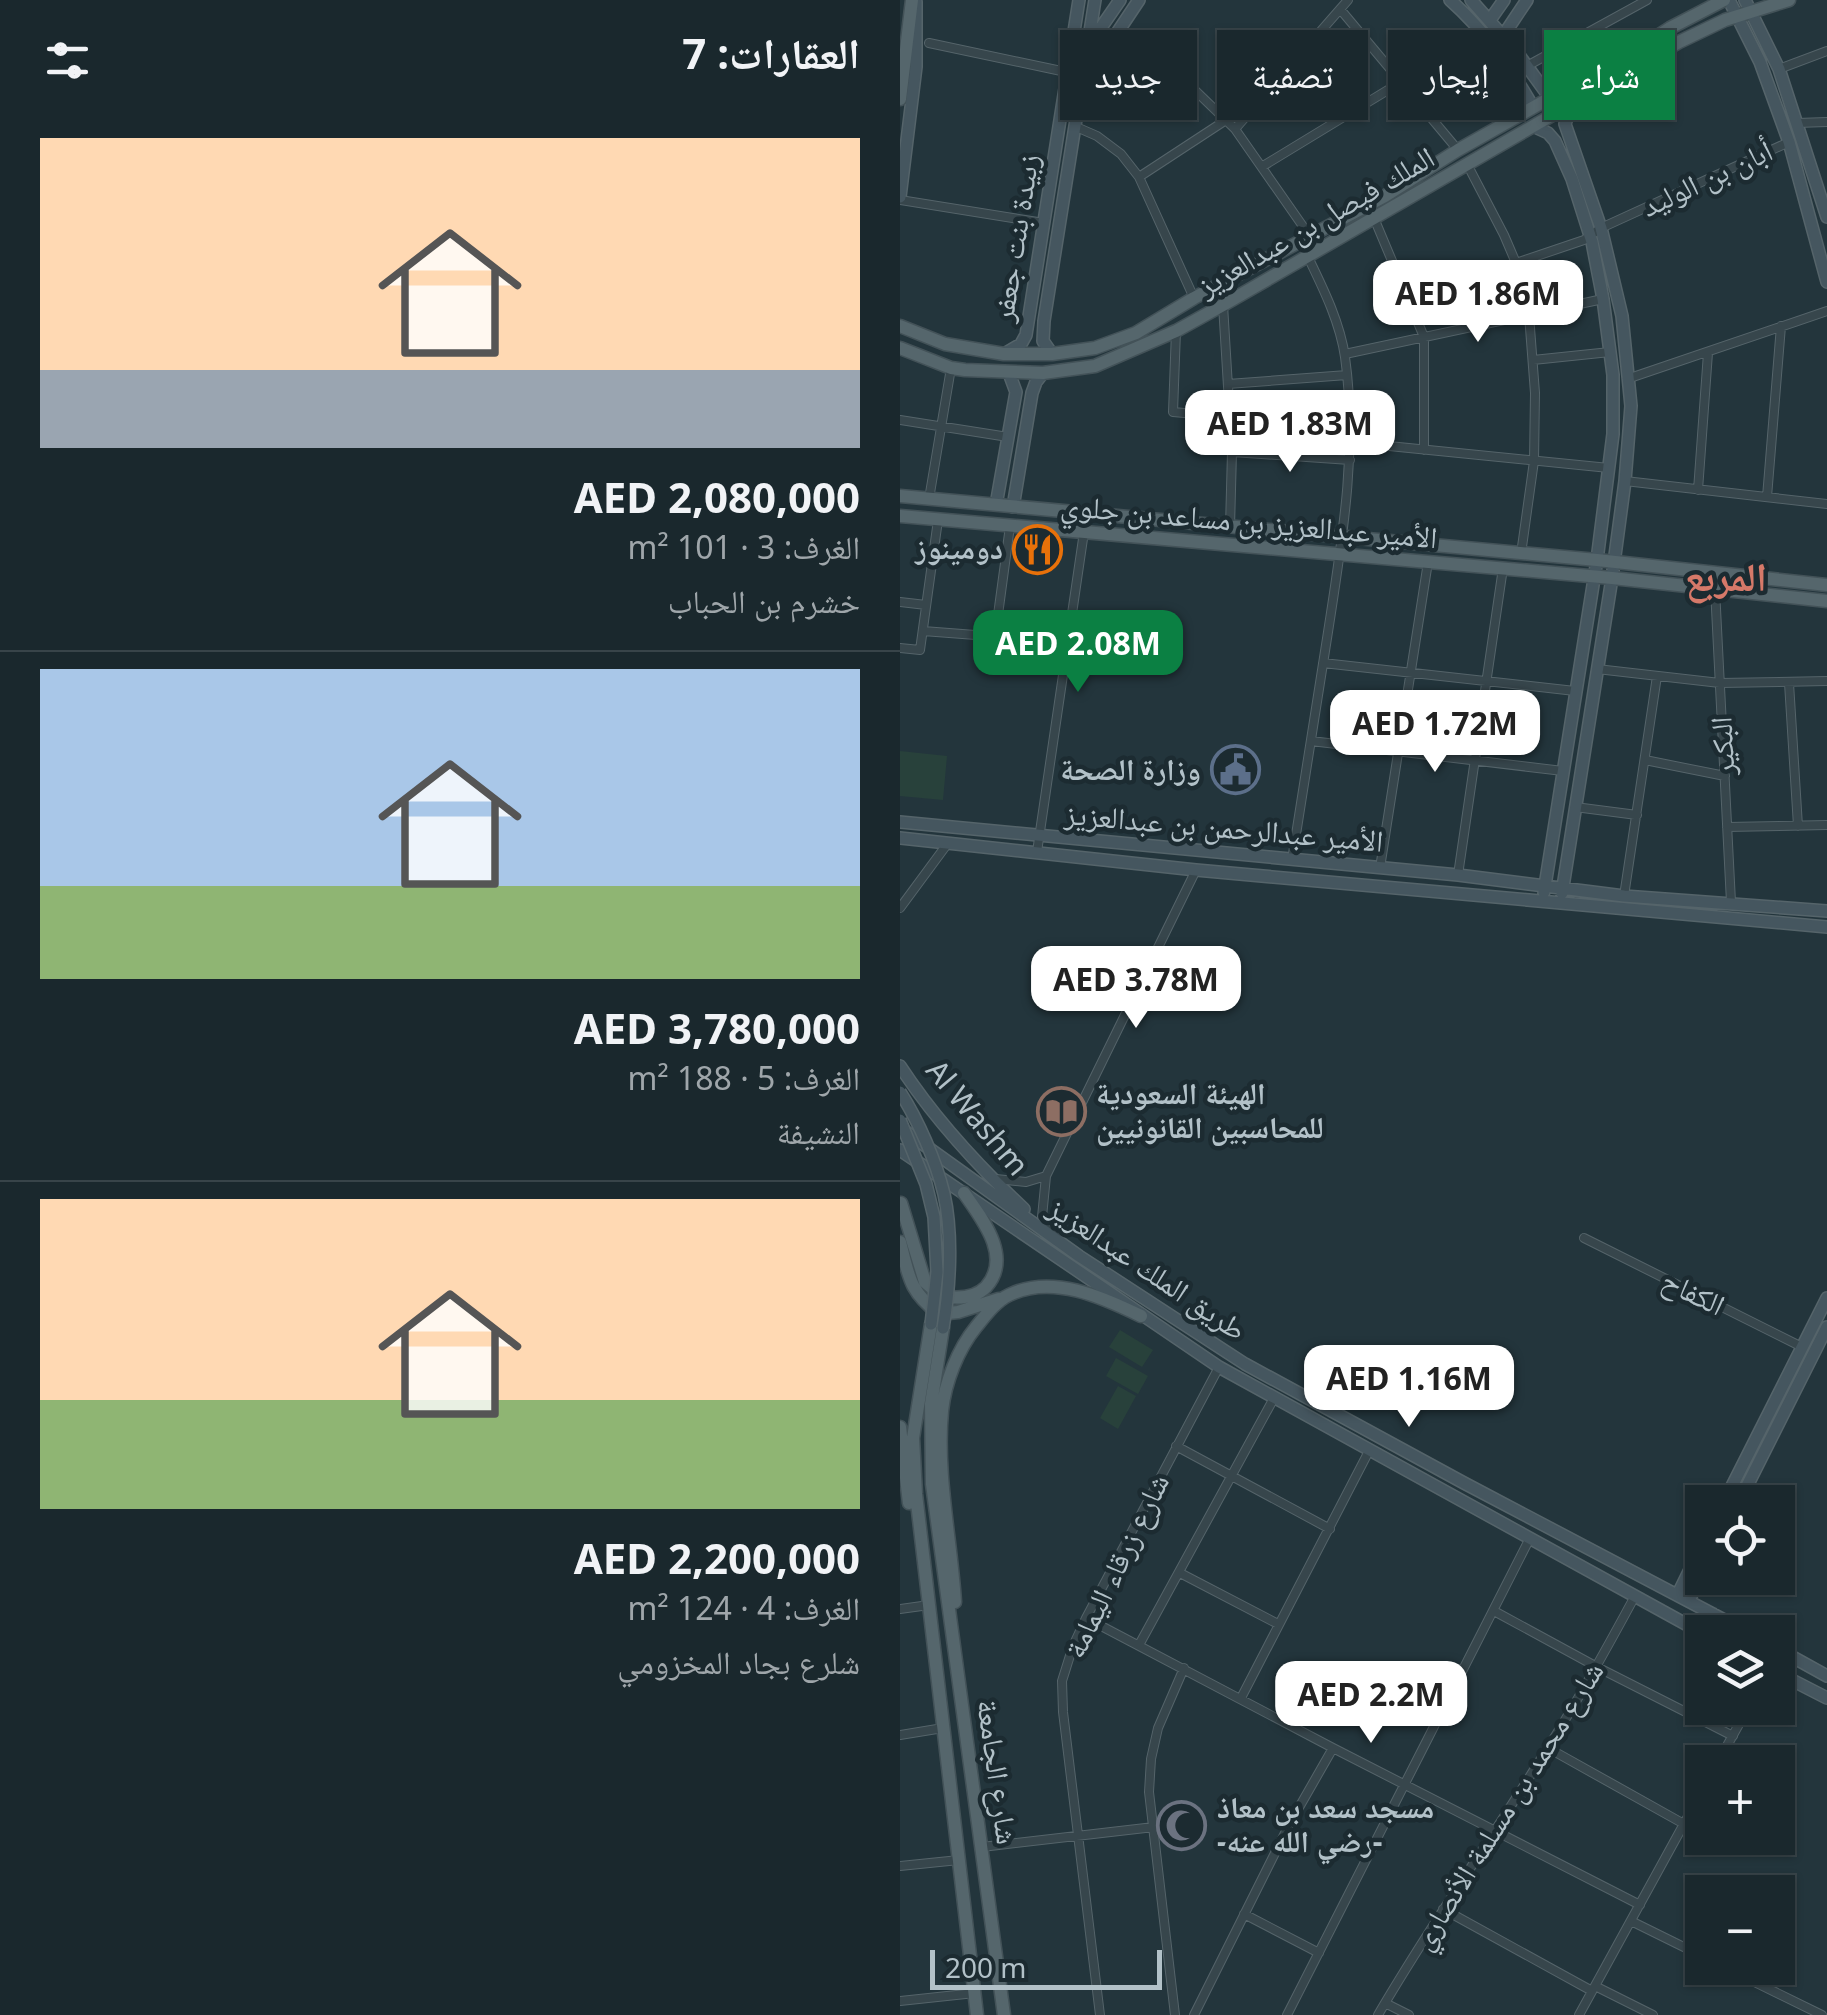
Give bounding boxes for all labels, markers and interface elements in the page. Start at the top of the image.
text: العقارات: 7 [682,24,860,81]
chip: جديد [1060,30,1197,120]
chip: تصفية [1217,30,1368,120]
chip: إيجار [1388,30,1524,120]
chip: شراء [1544,30,1675,120]
icon: filters [40,33,95,88]
street label: أبان بن الوليد [1634,129,1779,226]
street label: الملك فيصل بن عبدالعزيز [1188,136,1441,306]
street label: زبيدة بنت جعفر [981,151,1048,326]
icon: home [360,203,540,383]
pin: AED 1.86M [1364,260,1592,345]
text: AED 1.86M [1395,271,1561,314]
pin: AED 1.83M [1176,390,1404,475]
text: AED 1.83M [1207,401,1373,444]
text: AED 2,080,000 [574,468,860,525]
street label: الأمير عبدالعزيز بن مساعد بن جلوي [1059,484,1439,562]
restaurant icon: دومينوز [1012,523,1064,575]
text: الغرف: 3 · 101 m² [627,525,860,568]
place label: دومينوز [913,527,1003,568]
district label: المربع [1685,548,1767,604]
text: خشرم بن الحباب [668,579,860,622]
pin: AED 2.08M [964,610,1192,695]
text: AED 2.08M [995,621,1161,664]
pin: AED 1.72M [1321,690,1549,775]
text: AED 1.72M [1352,701,1518,744]
street label: البكير [1699,716,1744,778]
icon: home [360,734,540,914]
public building icon: وزارة الصحة [1210,744,1262,796]
place label: وزارة الصحة [1060,748,1201,789]
street label: الأمير عبدالرحمن بن عبدالعزيز [1062,792,1385,861]
pin: AED 3.78M [1022,946,1250,1031]
text: AED 3.78M [1053,957,1219,1000]
text: AED 3,780,000 [574,999,860,1056]
street label: Al Washm [918,1050,1039,1184]
text: الغرف: 5 · 188 m² [627,1056,860,1099]
place label: الهيئة السعودية للمحاسبين القانونيين [1096,1072,1324,1147]
library icon: الهيئة السعودية للمحاسبين القانونيين [1035,1085,1087,1137]
text: النشيفة [777,1110,860,1153]
street label: طريق الملك عبدالعزيز [1040,1186,1255,1349]
street label: الكفاح [1655,1259,1732,1324]
icon: home [360,1264,540,1444]
pin: AED 1.16M [1295,1345,1523,1430]
text: AED 1.16M [1326,1356,1492,1399]
street label: شارع زرقاء اليمامة [1053,1466,1178,1664]
map controls [1685,1485,1795,1985]
button: locate [1685,1485,1795,1595]
text: AED 2,200,000 [574,1529,860,1586]
text: الغرف: 4 · 124 m² [627,1586,860,1629]
button: layers [1685,1615,1795,1725]
text: شلرع بجاد المخزومي [617,1640,860,1683]
street label: شارع محمد بن مسلمة الأنصاري [1401,1653,1616,1960]
pin: AED 2.2M [1268,1661,1474,1746]
text: AED 2.2M [1297,1672,1445,1715]
street label: شارع الجامعة [968,1697,1029,1847]
button: + [1685,1745,1795,1855]
place label: مسجد سعد بن معاذ -رضي الله عنه- [1217,1786,1434,1865]
mosque icon: مسجد سعد بن معاذ -رضي الله عنه- [1156,1799,1208,1851]
button: − [1685,1875,1795,1985]
scale bar [930,1945,1162,1990]
text: 200 m [945,1948,1027,1986]

